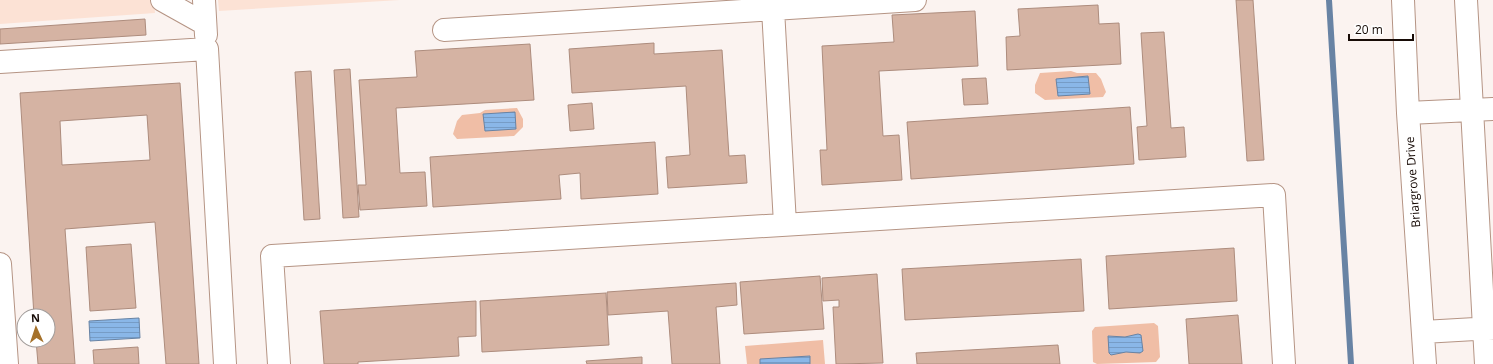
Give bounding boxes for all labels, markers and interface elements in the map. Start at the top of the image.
scale bar [1349,16,1413,42]
text: 20 m [1355,21,1383,38]
street label: Briargrove Drive [1401,136,1424,228]
north arrow [16,308,56,348]
text: N [31,310,40,325]

